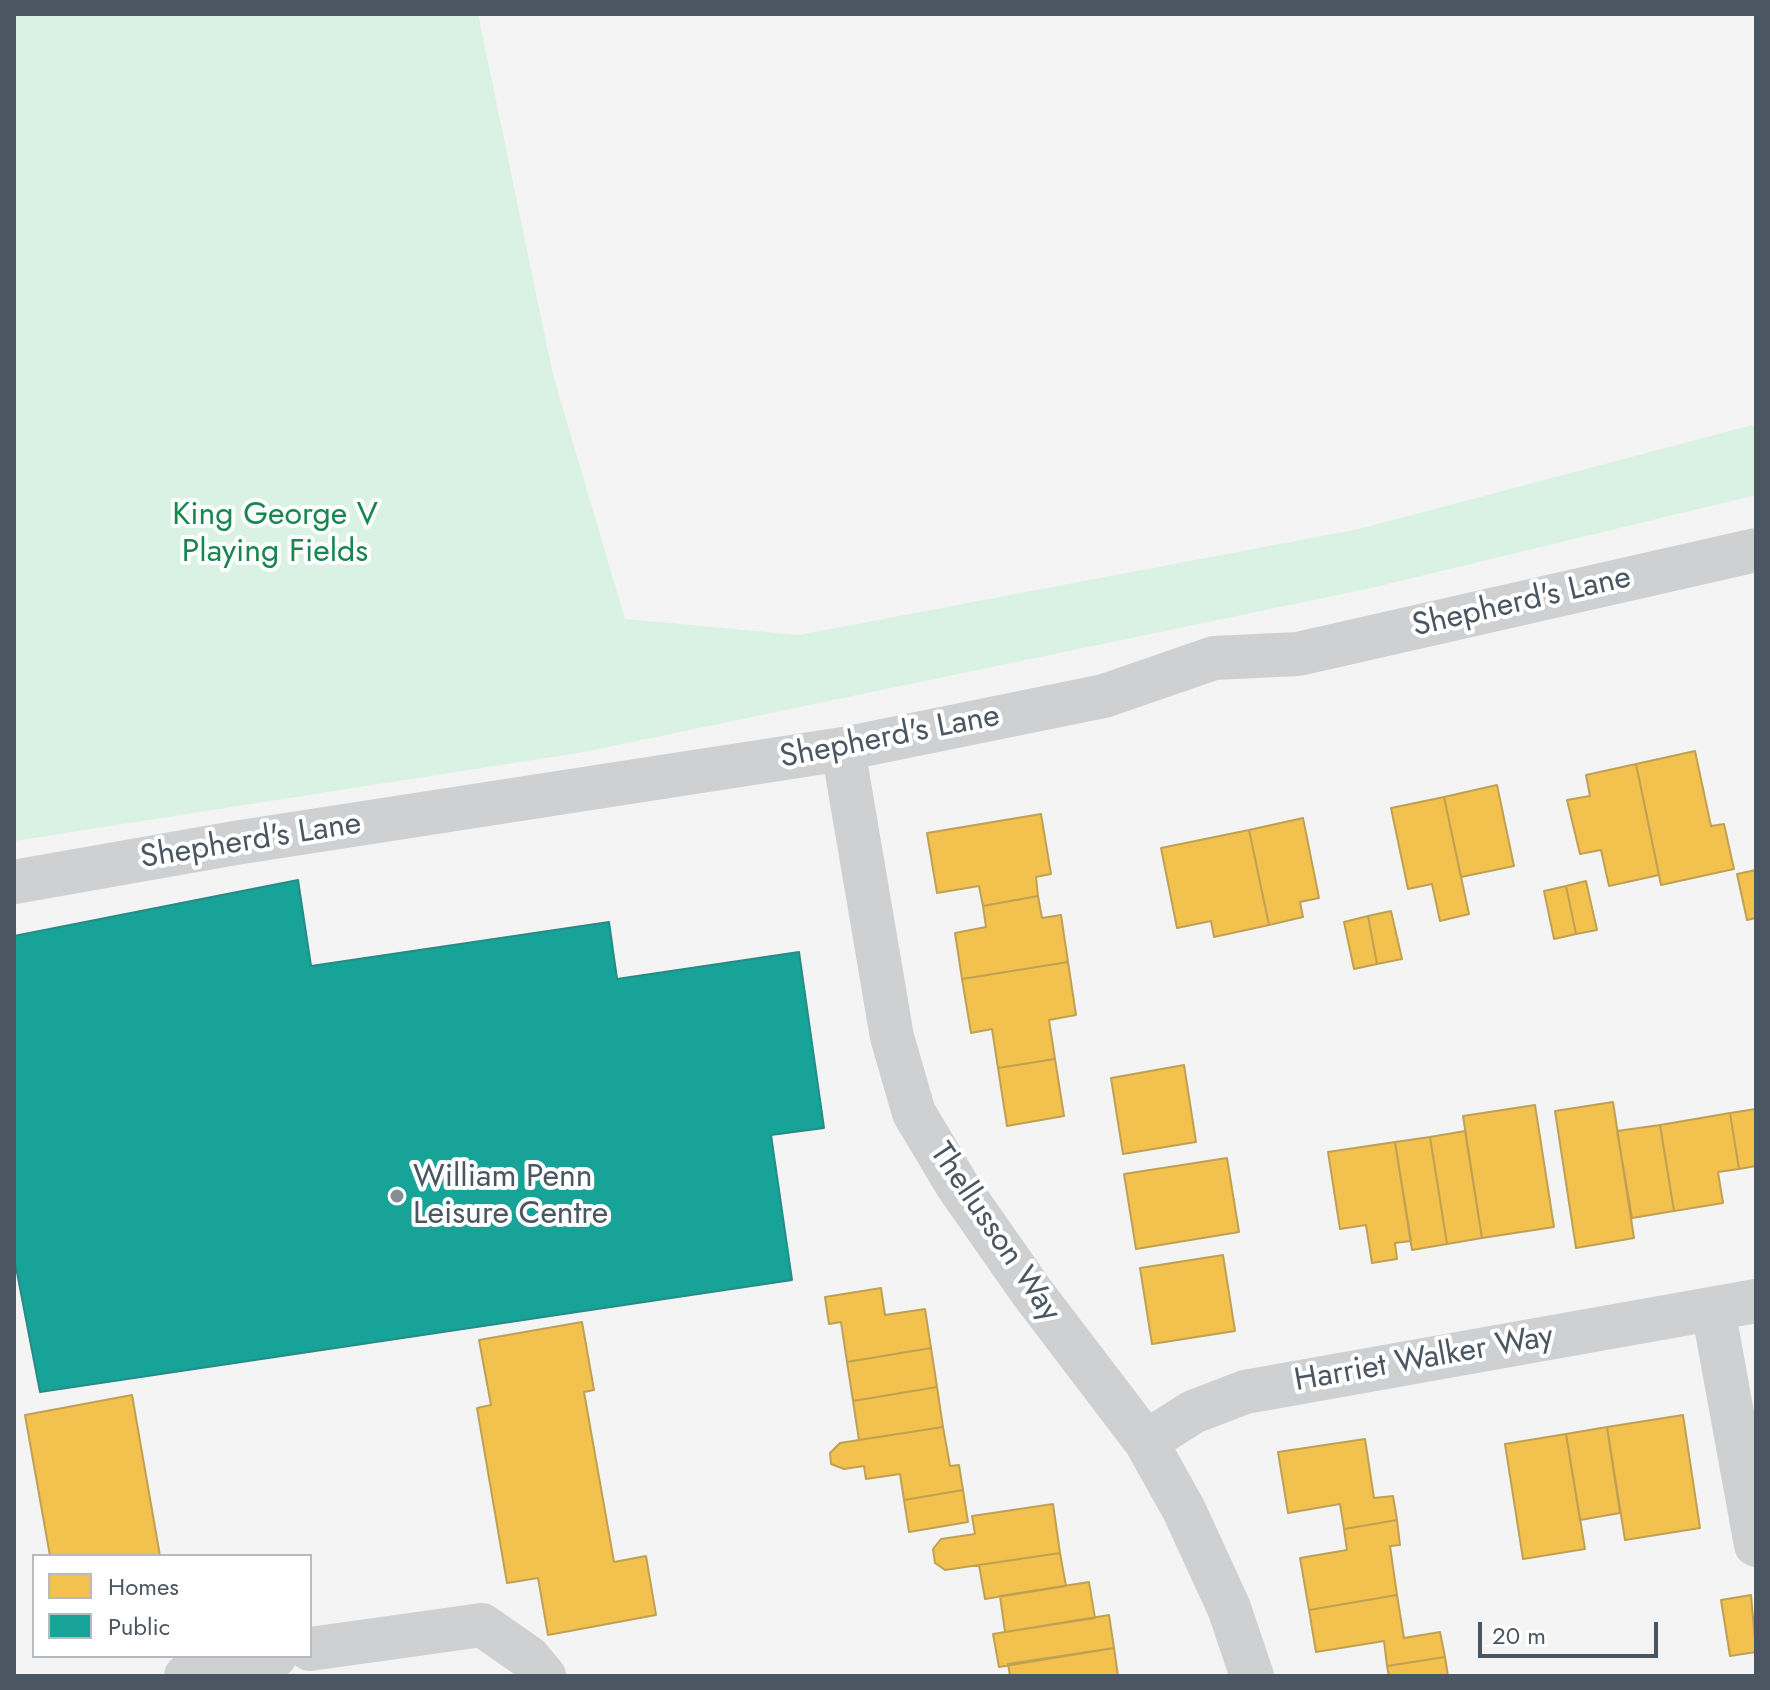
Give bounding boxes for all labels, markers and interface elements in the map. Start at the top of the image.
park label: King George V Playing Fields [172,497,378,572]
street label: Shepherd's Lane [1409,559,1635,647]
street label: Shepherd's Lane [777,698,1003,778]
street label: Shepherd's Lane [138,806,364,878]
street label: Thellusson Way [920,1136,1068,1330]
place label: William Penn Leisure Centre [413,1159,608,1234]
marker: William Penn Leisure Centre [388,1187,406,1205]
street label: Harriet Walker Way [1292,1318,1556,1402]
legend [32,1554,312,1658]
text: Homes [108,1569,179,1604]
scale bar [1482,1606,1662,1656]
text: Public [108,1609,170,1644]
text: 20 m [1492,1618,1546,1653]

